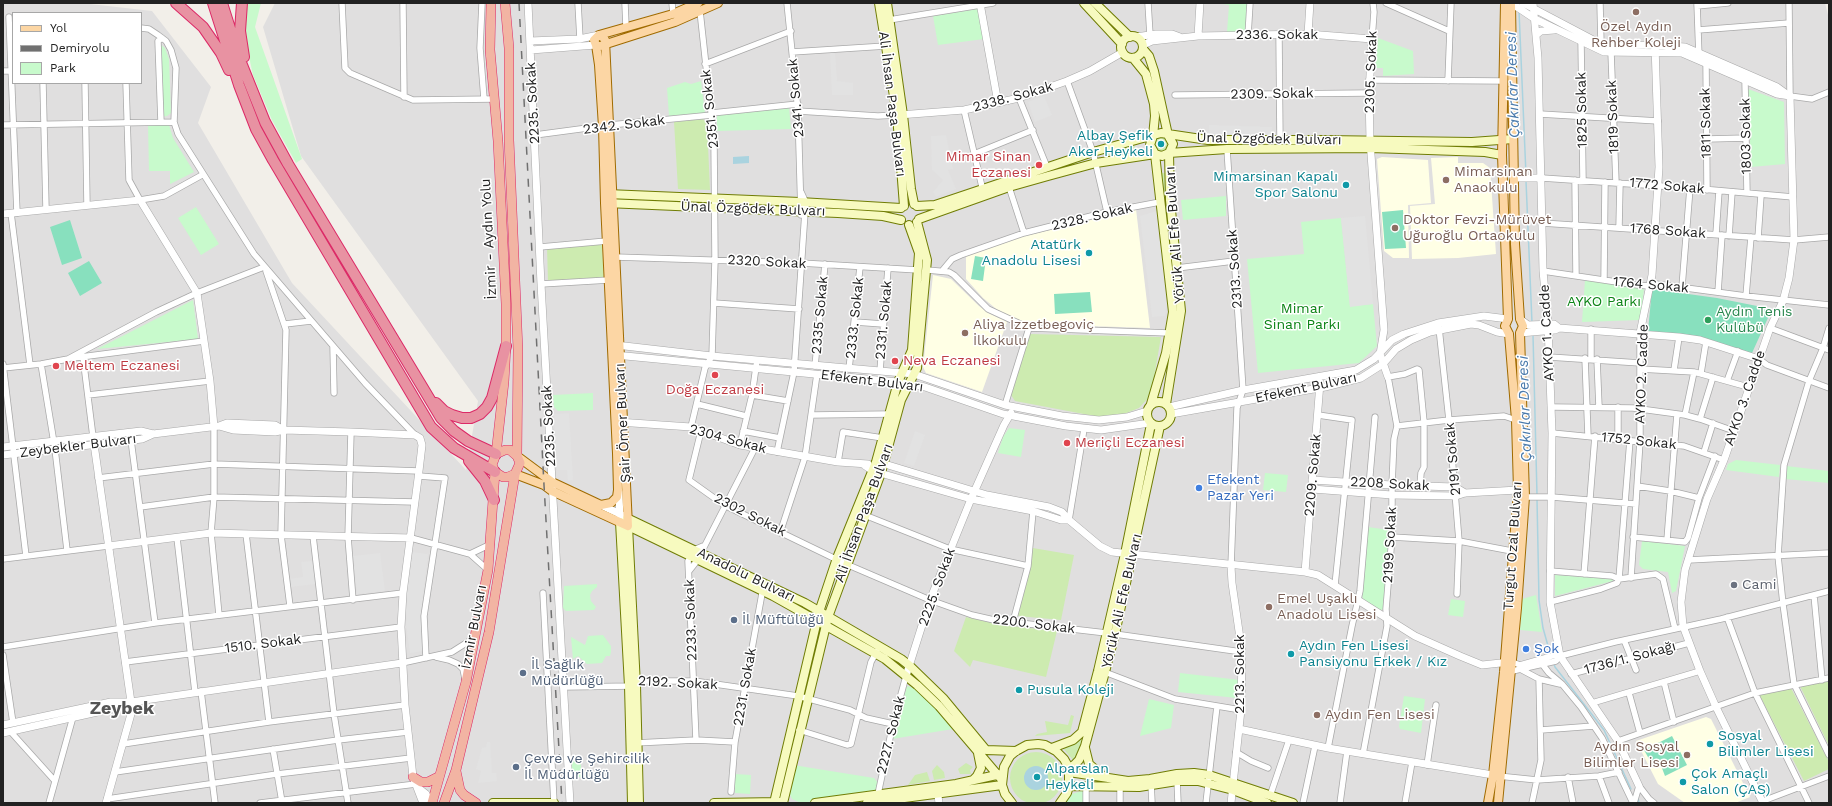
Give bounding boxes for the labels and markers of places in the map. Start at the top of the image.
marker: Özel Aydın Rehber Koleji [1631,7,1641,17]
place label: Özel Aydın Rehber Koleji [1591,19,1681,52]
place label: Albay Şefik Aker Heykeli [1069,128,1153,160]
marker: Albay Şefik Aker Heykeli [1156,139,1166,149]
place label: Mimar Sinan Eczanesi [946,149,1031,182]
marker: Mimar Sinan Eczanesi [1034,160,1044,170]
place label: Mimarsinan Anaokulu [1454,164,1533,196]
place label: Mimarsinan Kapalı Spor Salonu [1213,169,1338,202]
marker: Mimarsinan Anaokulu [1441,175,1451,185]
marker: Mimarsinan Kapalı Spor Salonu [1341,180,1351,190]
place label: Doktor Fevzi-Mürüvet Uğuroğlu Ortaokulu [1403,212,1551,244]
marker: Doktor Fevzi-Mürüvet Uğuroğlu Ortaokulu [1390,223,1400,233]
place label: Atatürk Anadolu Lisesi [982,237,1081,270]
marker: Atatürk Anadolu Lisesi [1084,248,1094,258]
place label: Aydın Tenis Kulübü [1716,304,1792,336]
marker: Aydın Tenis Kulübü [1703,315,1713,325]
place label: Aliya İzzetbegoviç İlkokulu [973,317,1094,350]
marker: Aliya İzzetbegoviç İlkokulu [960,328,970,338]
place label: Neva Eczanesi [903,353,1001,369]
marker: Neva Eczanesi [890,356,900,366]
place label: Meltem Eczanesi [64,358,180,374]
marker: Meltem Eczanesi [51,361,61,371]
marker: Doğa Eczanesi [710,370,720,380]
place label: Doğa Eczanesi [666,382,764,398]
place label: Meriçli Eczanesi [1075,435,1185,451]
marker: Meriçli Eczanesi [1062,438,1072,448]
place label: Efekent Pazar Yeri [1207,472,1274,504]
marker: Efekent Pazar Yeri [1194,483,1204,493]
place label: Cami [1742,577,1777,593]
marker: Cami [1729,580,1739,590]
place label: Emel Uşaklı Anadolu Lisesi [1277,591,1376,624]
marker: Emel Uşaklı Anadolu Lisesi [1264,602,1274,612]
place label: İl Müftülüğü [742,612,824,628]
marker: İl Müftülüğü [729,615,739,625]
place label: Aydın Fen Lisesi Pansiyonu Erkek / Kız [1299,638,1447,670]
place label: Şok [1534,641,1559,657]
marker: Şok [1521,644,1531,654]
marker: Aydın Fen Lisesi Pansiyonu Erkek / Kız [1286,649,1296,659]
place label: İl Sağlık Müdürlüğü [531,657,604,690]
marker: İl Sağlık Müdürlüğü [518,668,528,678]
place label: Pusula Koleji [1027,682,1114,698]
marker: Pusula Koleji [1014,685,1024,695]
place label: Aydın Fen Lisesi [1325,707,1435,723]
marker: Aydın Fen Lisesi [1312,710,1322,720]
place label: Sosyal Bilimler Lisesi [1718,728,1814,760]
place label: Aydın Sosyal Bilimler Lisesi [1583,739,1679,772]
marker: Sosyal Bilimler Lisesi [1705,739,1715,749]
marker: Aydın Sosyal Bilimler Lisesi [1682,750,1692,760]
place label: Çevre ve Şehircilik İl Müdürlüğü [524,751,650,784]
place label: Alparslan Heykeli [1045,761,1109,794]
marker: Çevre ve Şehircilik İl Müdürlüğü [511,762,521,772]
place label: Çok Amaçlı Salon (ÇAS) [1691,766,1770,798]
marker: Alparslan Heykeli [1032,772,1042,782]
marker: Çok Amaçlı Salon (ÇAS) [1678,777,1688,787]

